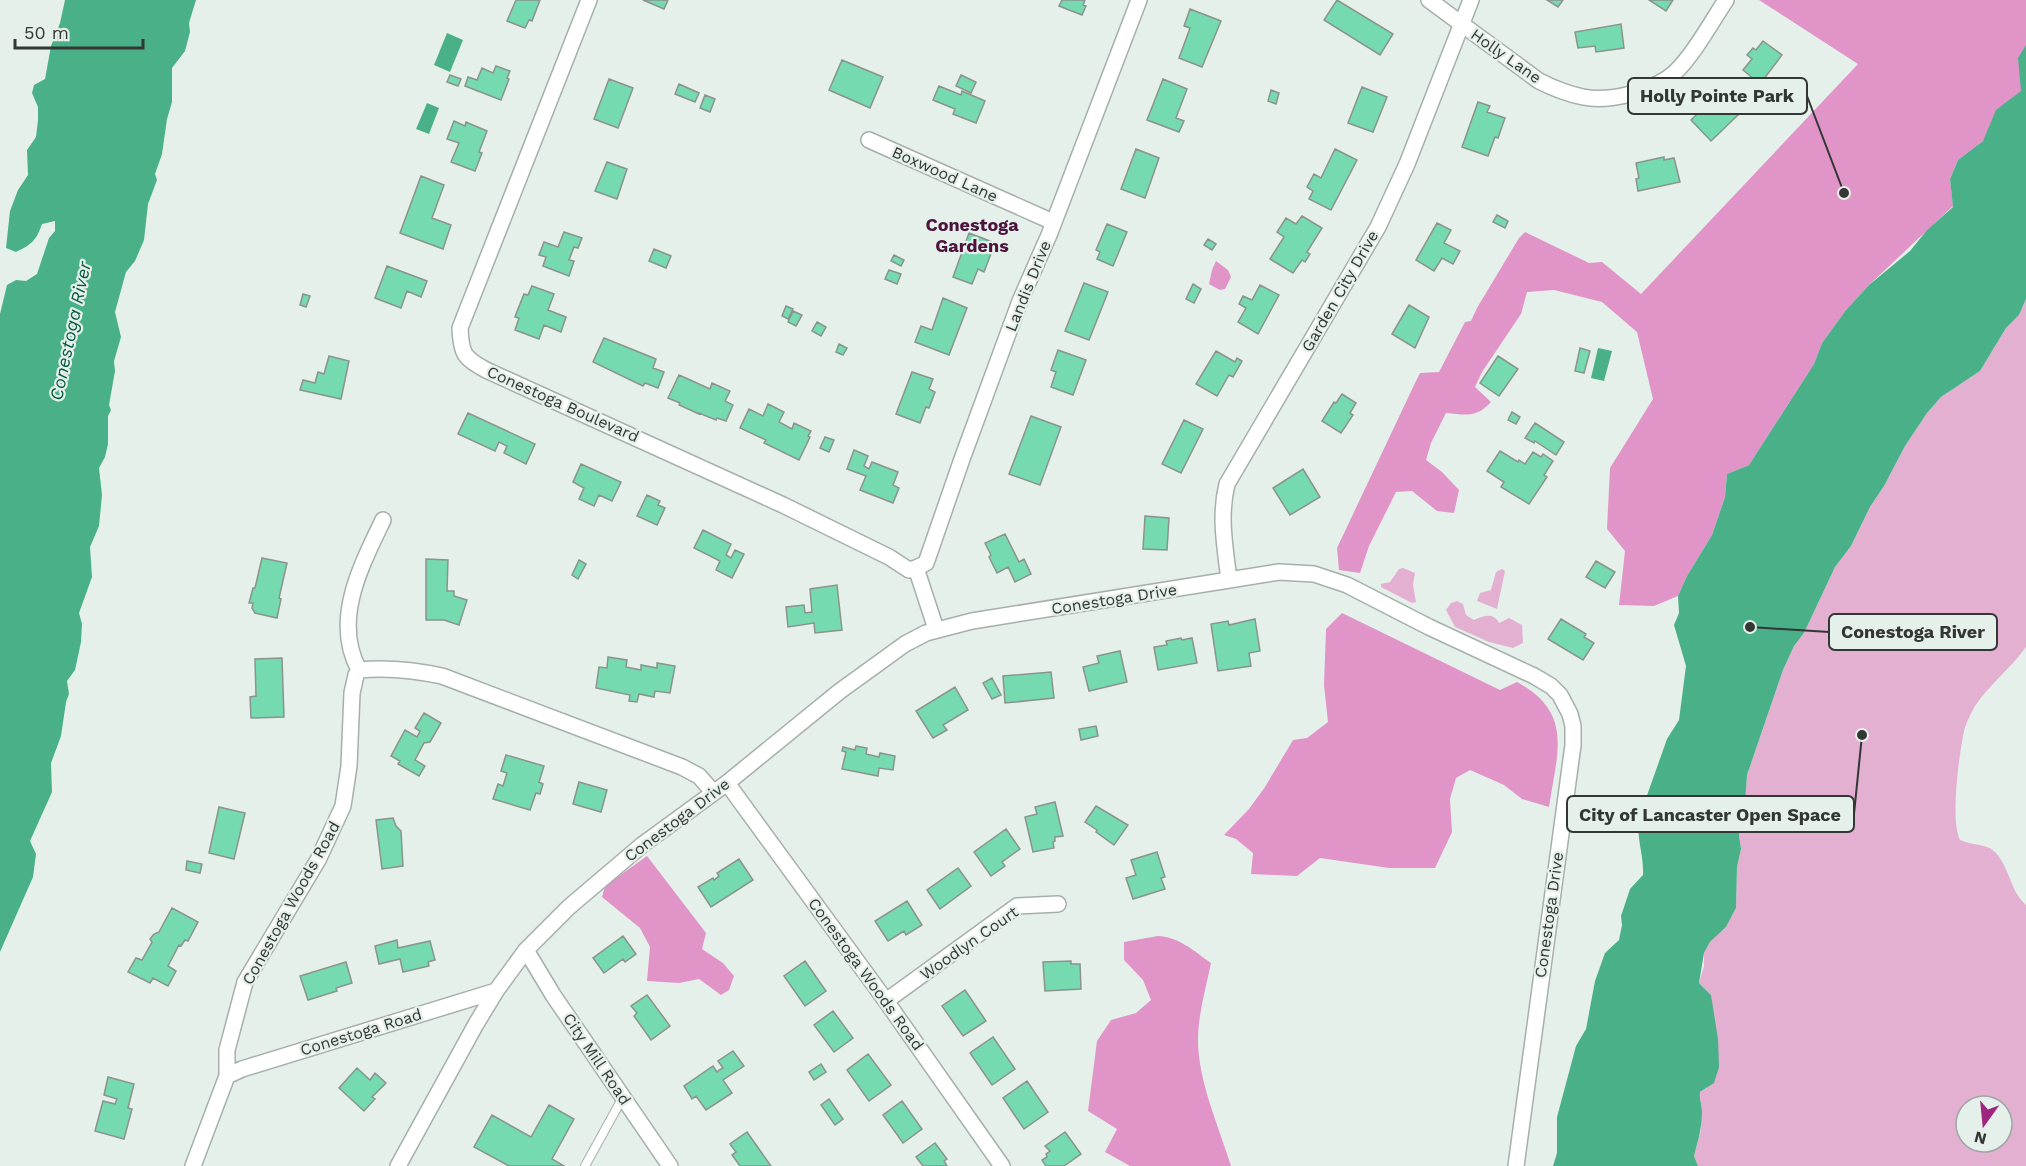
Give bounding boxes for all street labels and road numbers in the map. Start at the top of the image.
street label: Holly Lane [1467,25,1545,87]
street label: Boxwood Lane [889,142,1001,206]
street label: Garden City Drive [1298,227,1382,355]
street label: Landis Drive [1001,238,1055,334]
street label: Conestoga Boulevard [484,362,642,446]
street label: Conestoga Drive [1050,580,1178,618]
street label: Conestoga Drive [621,774,733,866]
street label: Conestoga Woods Road [238,818,344,988]
street label: Conestoga Drive [1531,851,1567,979]
street label: Conestoga Woods Road [804,894,928,1054]
street label: Woodlyn Court [916,902,1022,984]
street label: Conestoga Road [298,1004,424,1060]
street label: City Mill Road [559,1009,635,1109]

